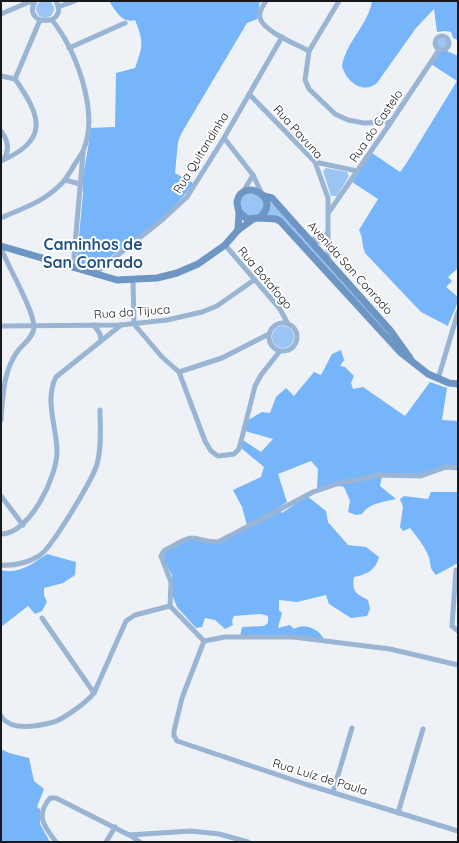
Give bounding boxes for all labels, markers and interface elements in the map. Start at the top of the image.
street label: Rua do Castelo [346,86,405,165]
street label: Rua Pavuna [270,102,326,162]
street label: Rua Quitandinha [170,109,232,196]
street label: Avenida San Conrado [305,218,396,317]
district label: Caminhos de San Conrado [43,234,143,272]
street label: Rua Botafogo [235,243,296,312]
street label: Rua da Tijuca [93,301,171,322]
street label: Rua Luíz de Paula [271,755,369,798]

